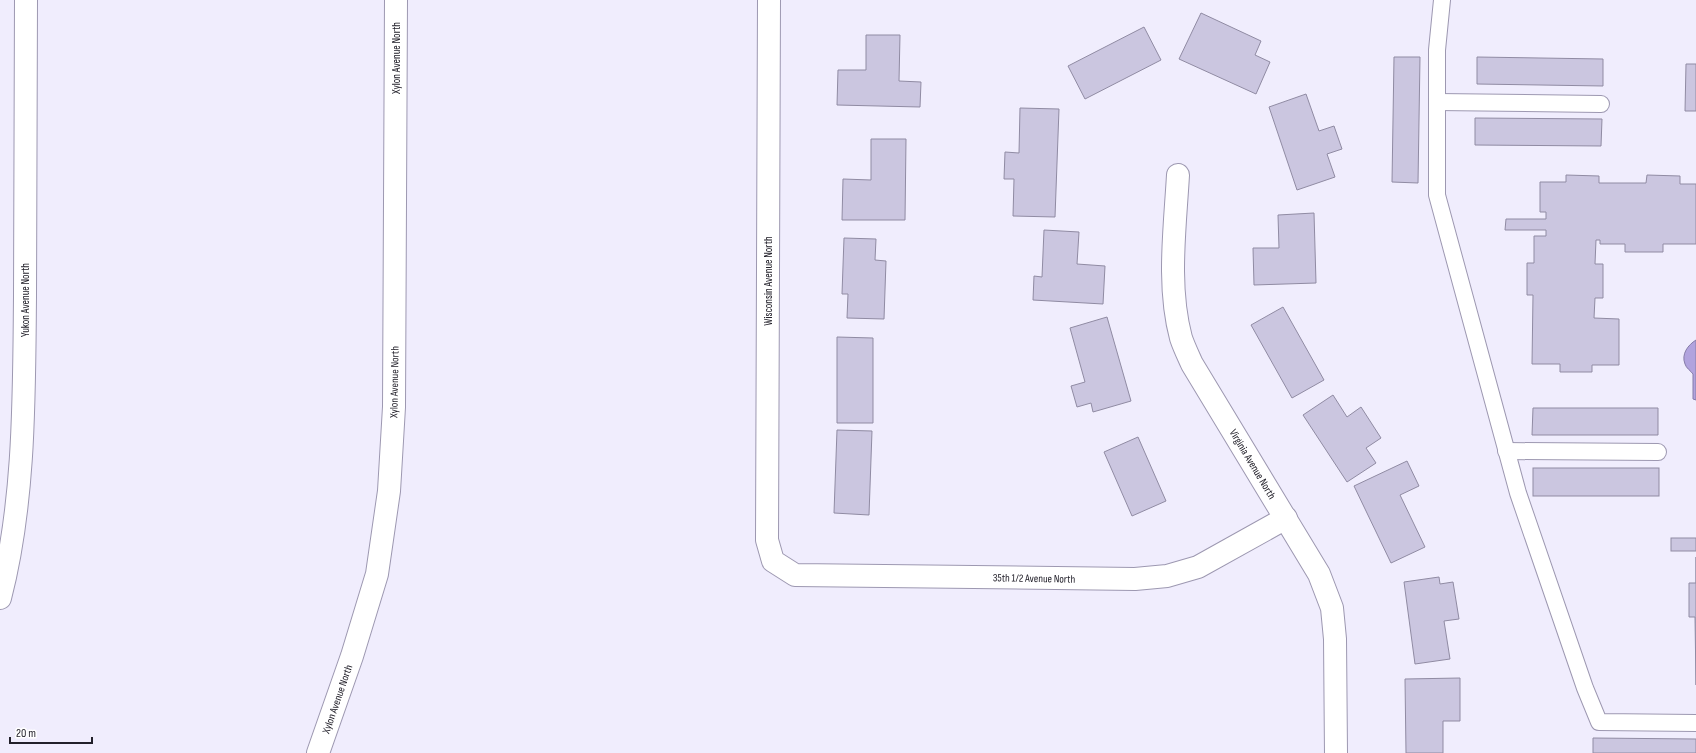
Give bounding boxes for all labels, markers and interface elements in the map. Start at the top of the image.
street label: Xylon Avenue North [390,22,403,95]
street label: Wisconsin Avenue North [762,236,775,326]
street label: Yukon Avenue North [19,263,32,337]
street label: Xylon Avenue North [387,346,402,419]
street label: Virginia Avenue North [1227,427,1279,502]
street label: 35th 1/2 Avenue North [993,571,1076,586]
street label: Xylon Avenue North [319,663,355,736]
scale bar [10,719,92,745]
text: 20 m [16,726,36,741]

